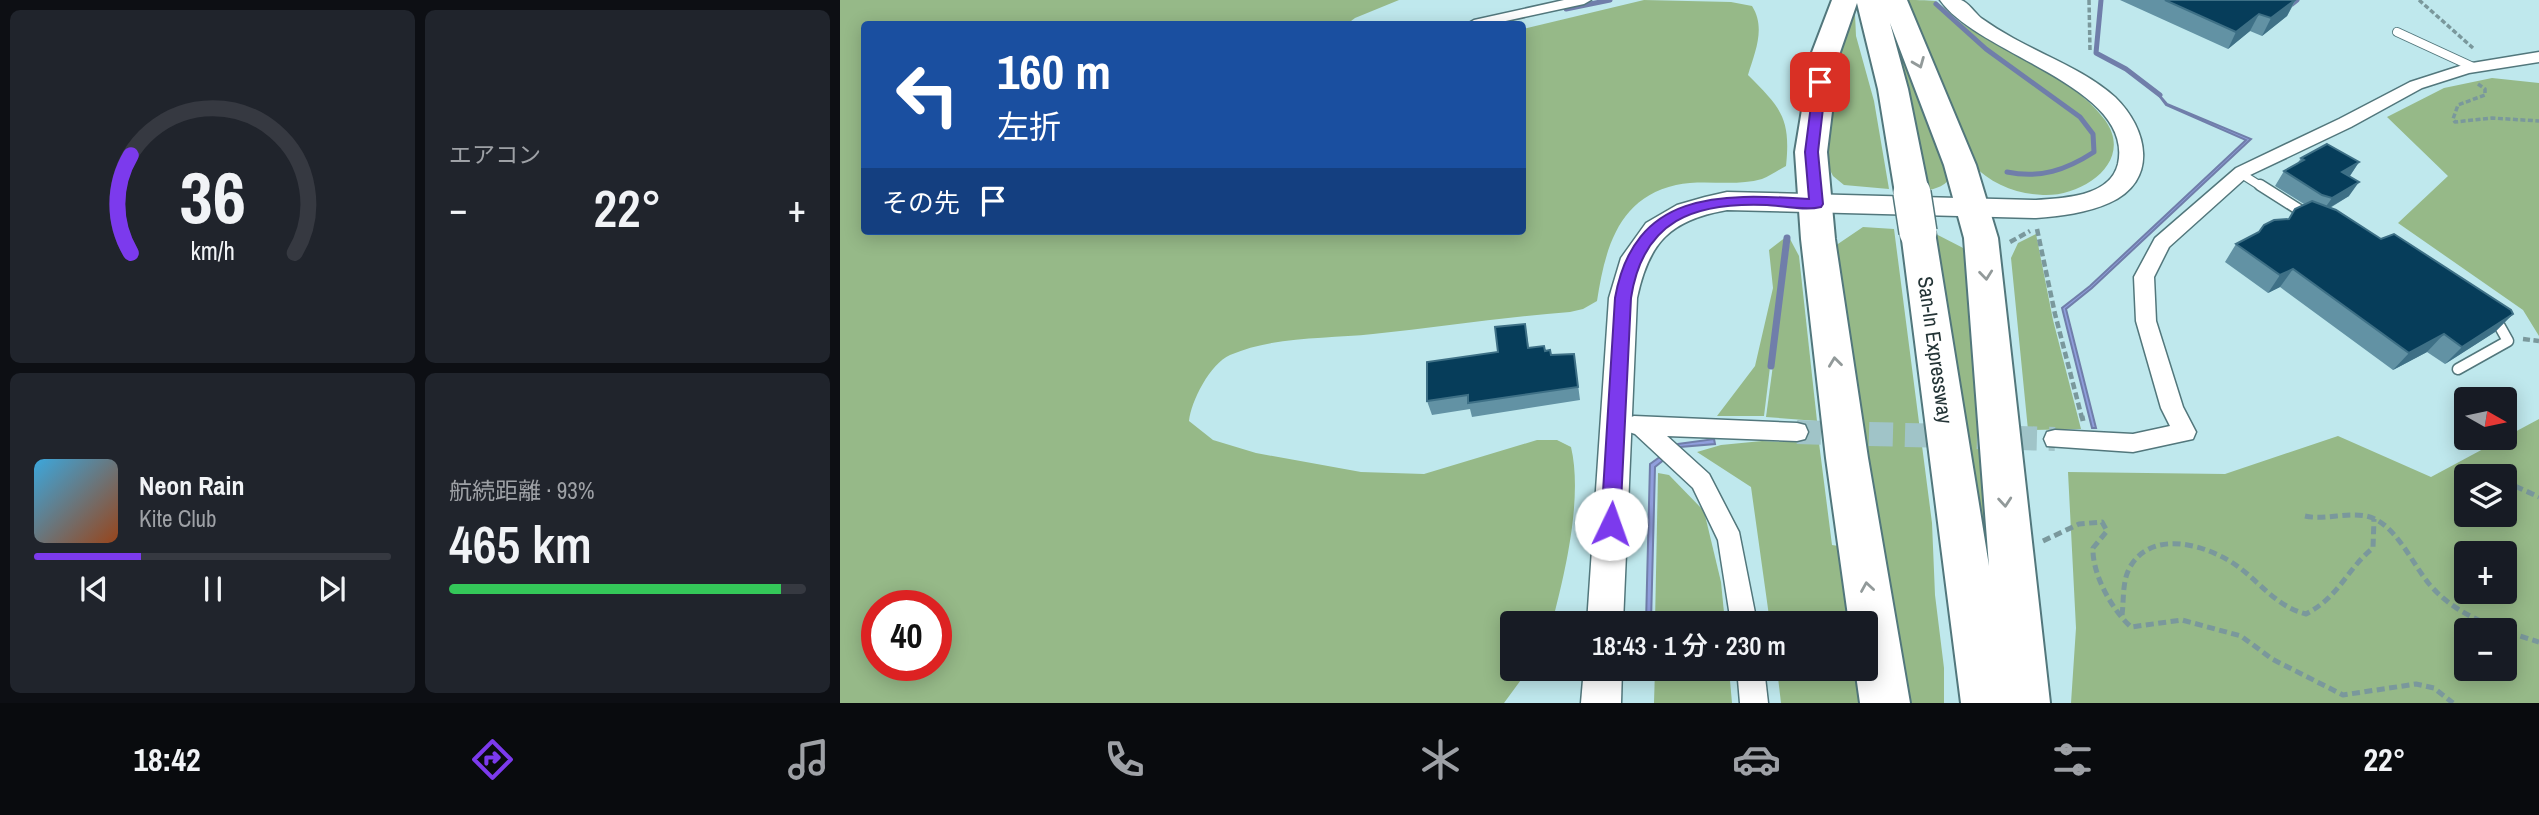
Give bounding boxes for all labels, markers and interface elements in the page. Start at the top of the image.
text: 160 m [997,38,1111,104]
icon: left [882,49,973,140]
pin [1790,52,1850,112]
one-way arrow [1911,57,1925,69]
icon: arrive [1801,63,1839,101]
text: 左折 [997,105,1061,148]
text: エアコン [449,139,541,170]
text: 36 [179,148,246,246]
text: 22° [593,173,662,243]
icon: arrive [974,182,1012,220]
text: − [449,183,467,234]
text: + [788,183,806,234]
text: その先 [882,185,960,220]
text: km/h [190,233,235,267]
one-way arrow [1978,269,1993,281]
street label: San-In Expressway [1911,274,1960,426]
one-way arrow [1827,356,1842,368]
north arrow [2454,387,2516,450]
map controls [2454,387,2517,681]
button: layers [2454,464,2517,527]
text: Neon Rain [139,468,244,503]
text: 航続距離 · 93% [449,475,594,506]
position arrow [1574,487,1648,561]
one-way arrow [1997,496,2012,507]
text: Kite Club [139,503,217,534]
text: 465 km [449,509,592,579]
button: + [2454,541,2517,604]
icon: previous [75,570,113,608]
icon: pause [194,570,232,608]
icon: next [313,570,351,608]
one-way arrow [1860,581,1875,593]
speed limit sign: 40 [861,590,952,681]
button: − [2454,618,2517,681]
text: 18:43 · 1 分 · 230 m [1592,628,1786,663]
icon: directions [468,735,517,784]
icon: music [784,735,833,784]
icon: phone [1100,735,1149,784]
icon: climate [1416,735,1465,784]
icon: car [1732,735,1781,784]
icon: filters [2048,735,2097,784]
text: 18:42 [133,738,201,781]
text: 22° [2363,738,2405,781]

